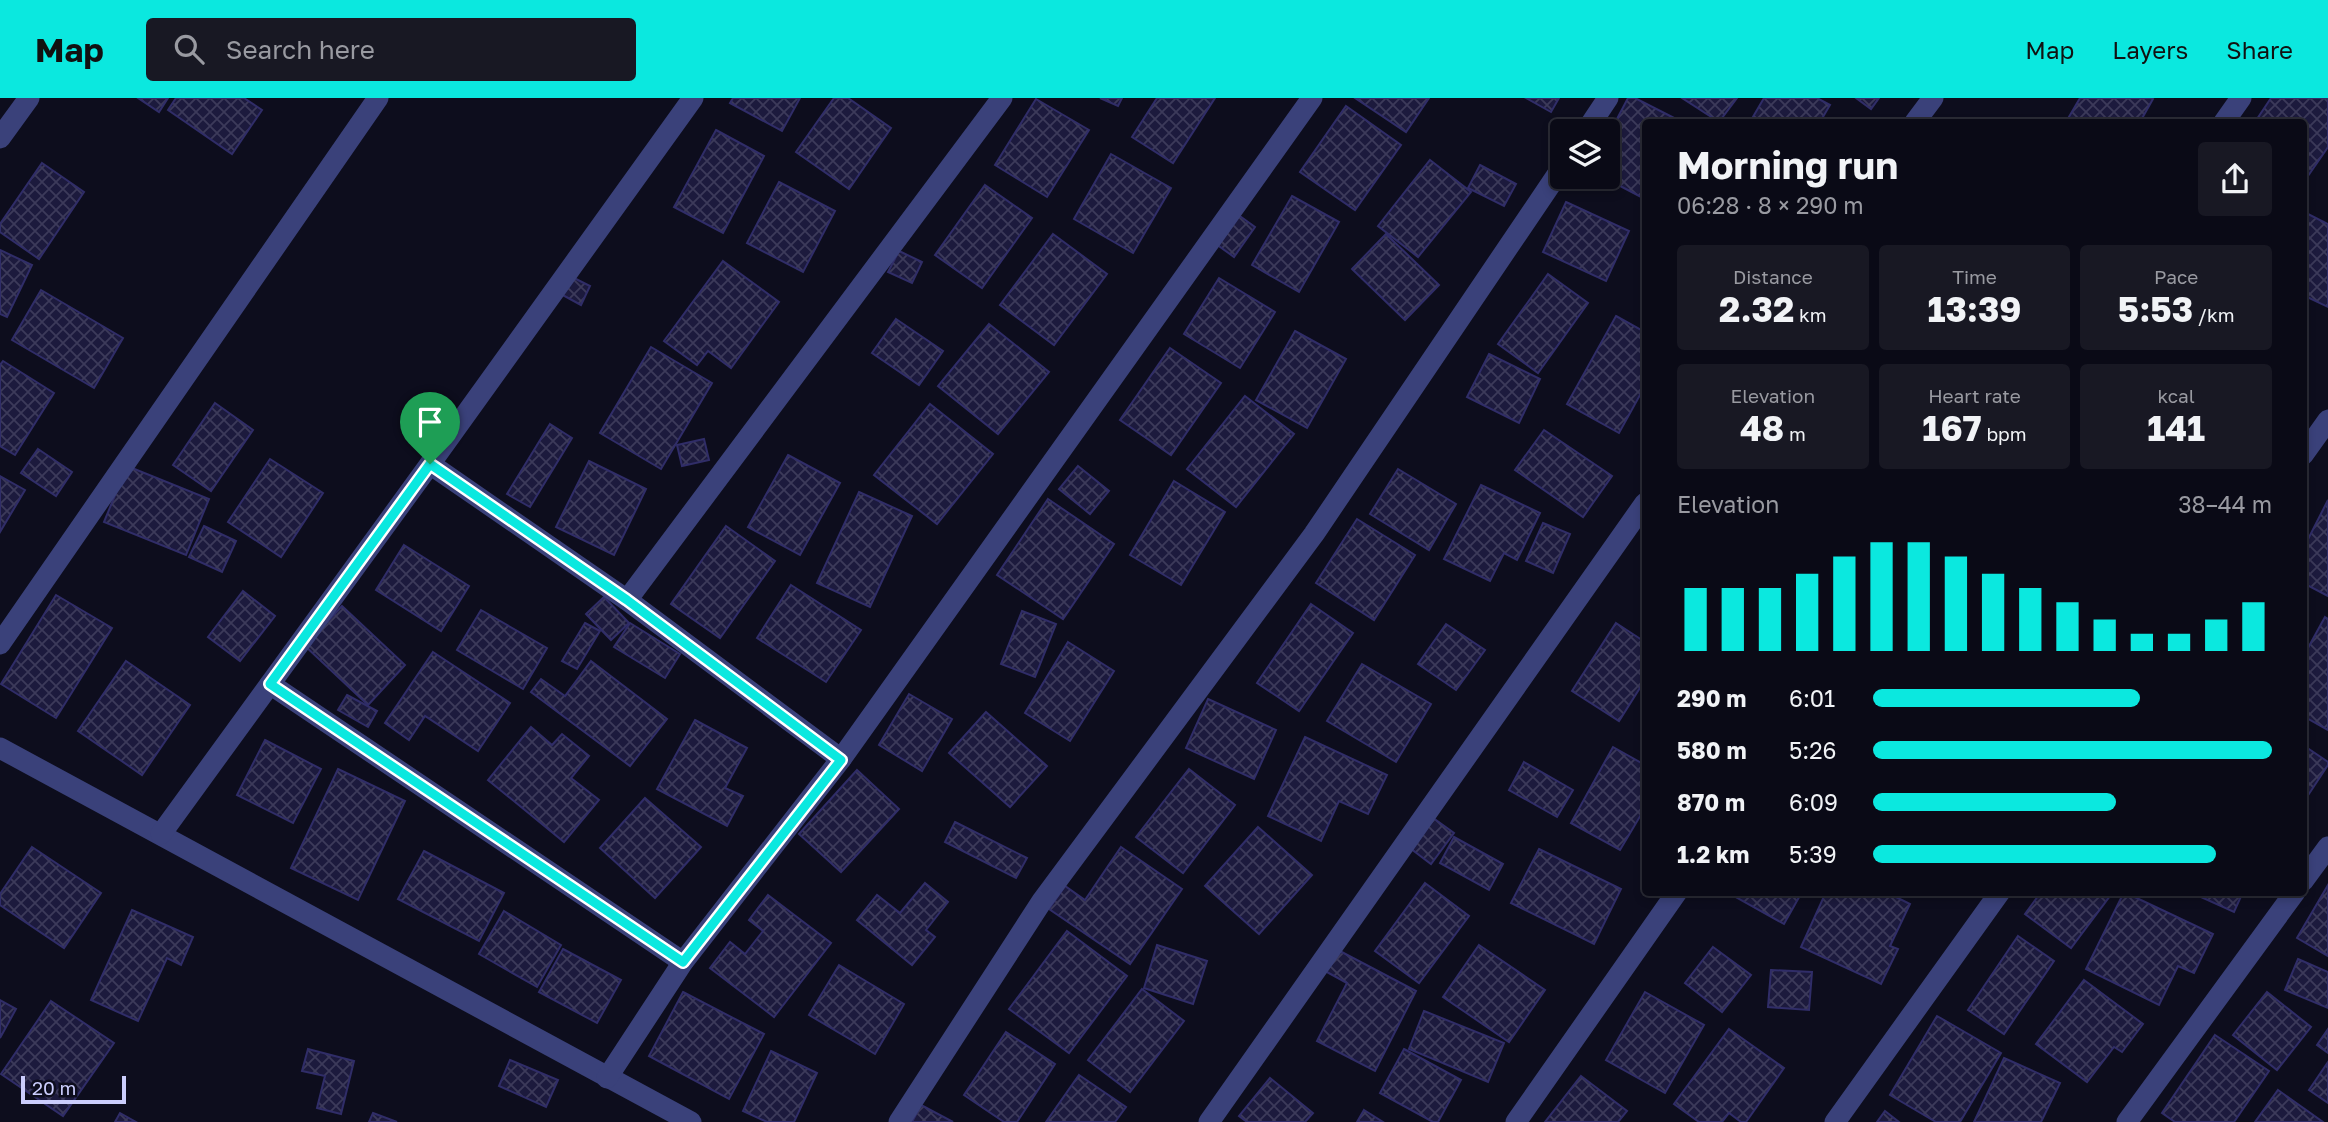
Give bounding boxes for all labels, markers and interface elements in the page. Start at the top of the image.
search box [146,18,636,81]
text: Map [35,30,104,69]
icon: search [170,30,208,68]
text: Search here [226,34,375,65]
text: Map [2025,35,2074,64]
text: Layers [2112,35,2188,64]
text: Share [2226,35,2293,64]
map controls [1550,119,1620,189]
button: layers [1550,119,1620,189]
text: Morning run [1677,142,1898,187]
button: share [2198,142,2272,216]
text: 06:28 · 8 × 290 m [1677,191,1864,219]
text: Distance [1733,265,1813,288]
text: Time [1952,265,1997,288]
text: Pace [2154,265,2198,288]
text: 2.32 [1719,288,1794,330]
text: 13:39 [1927,288,2022,330]
text: 5:53 [2118,288,2193,330]
text: km [1794,303,1827,326]
text: /km [2193,303,2235,326]
text: Elevation [1731,384,1815,407]
text: Heart rate [1928,384,2021,407]
text: kcal [2157,384,2195,407]
pin [400,392,460,464]
icon: arrive [411,403,449,441]
text: 48 [1740,407,1784,449]
text: 167 [1922,407,1982,449]
text: 141 [2147,407,2205,449]
text: m [1784,422,1806,445]
text: bpm [1982,422,2027,445]
text: Elevation [1677,490,1779,518]
text: 38–44 m [2178,490,2272,518]
text: 290 m [1677,684,1746,712]
text: 6:01 [1789,684,1835,712]
text: 580 m [1677,736,1747,764]
text: 5:26 [1789,736,1837,764]
text: 870 m [1677,788,1745,816]
text: 6:09 [1789,788,1838,816]
text: 1.2 km [1677,840,1749,868]
text: 5:39 [1789,840,1837,868]
scale bar [21,1073,126,1105]
text: 20 m [32,1076,76,1099]

